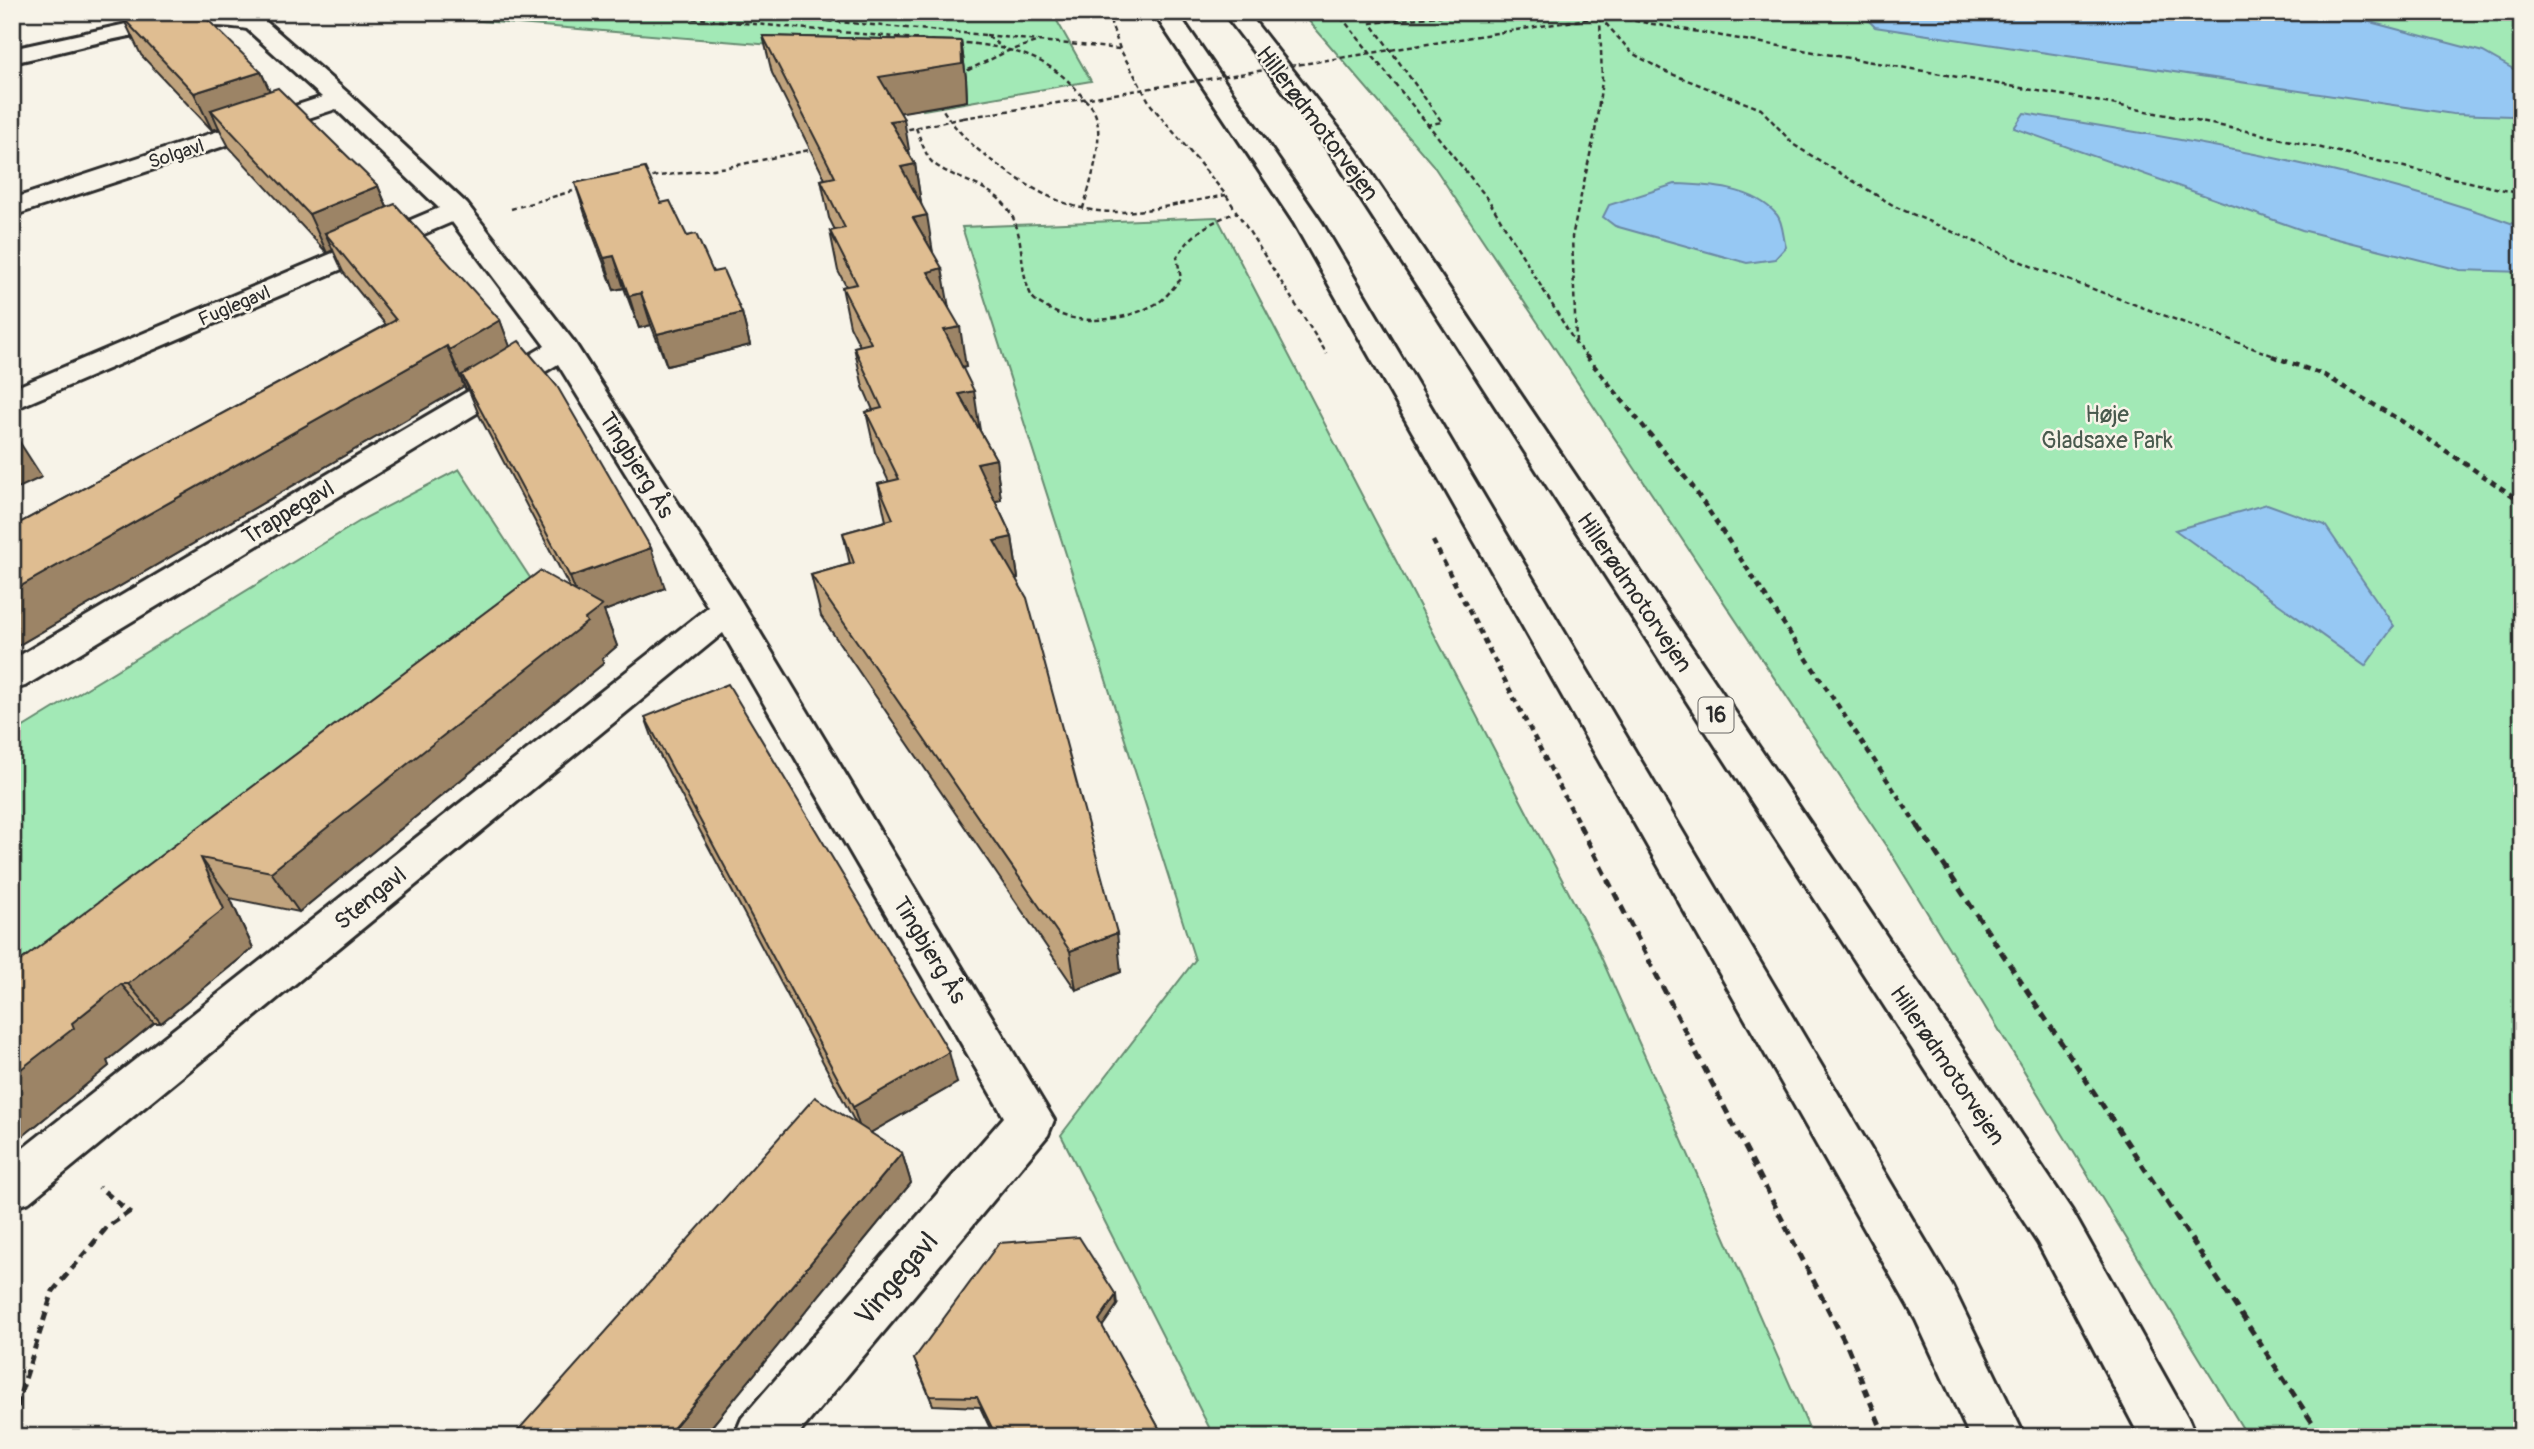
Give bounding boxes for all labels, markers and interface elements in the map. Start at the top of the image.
street label: Hillerødmotorvejen [1250,40,1385,206]
street label: Solgavl [145,134,207,174]
street label: Fuglegavl [195,280,274,332]
park label: Høje Gladsaxe Park [2041,400,2173,455]
street label: Tingbjerg Ås [593,406,681,524]
street label: Trappegavl [237,474,339,551]
street label: Hillerødmotorvejen [1570,507,1699,678]
road number: 16 [1698,698,1734,732]
street label: Stengavl [328,860,412,936]
street label: Tingbjerg Ås [886,891,974,1009]
street label: Hillerødmotorvejen [1883,980,2012,1151]
street label: Vingegavl [848,1225,946,1333]

